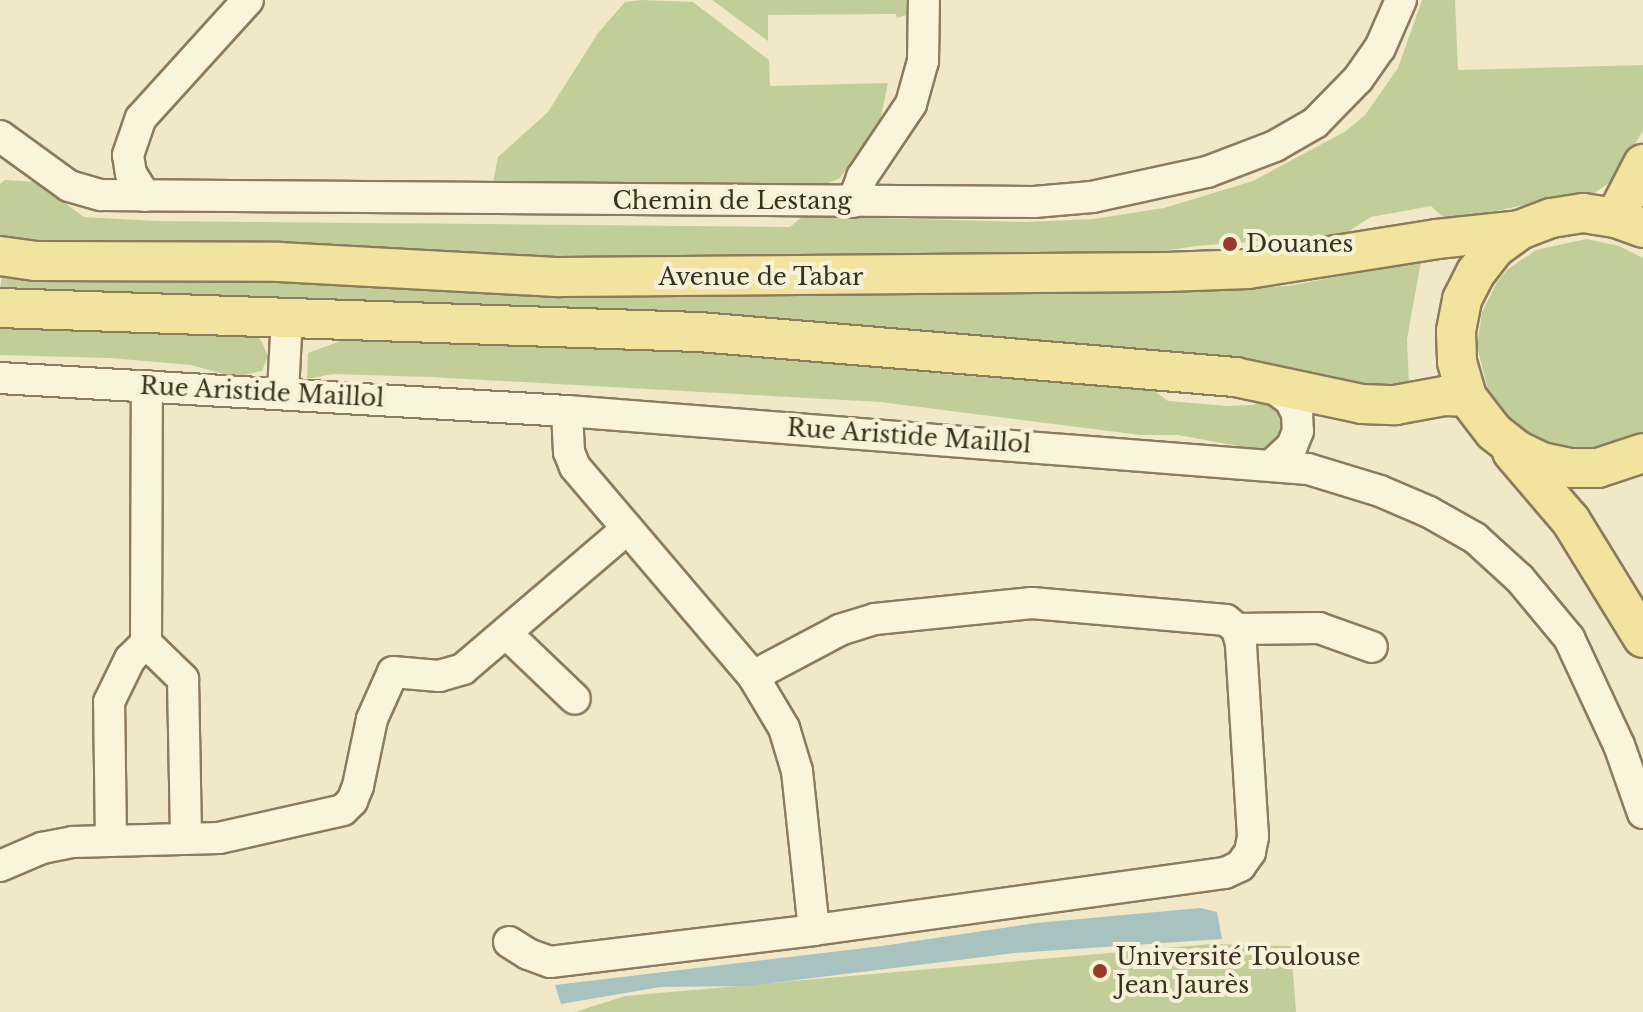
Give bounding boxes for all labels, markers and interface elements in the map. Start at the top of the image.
street label: Chemin de Lestang [612,187,852,215]
place label: Douanes [1246,230,1353,258]
marker: Douanes [1221,235,1239,253]
street label: Avenue de Tabar [658,263,864,291]
street label: Rue Aristide Maillol [139,371,385,413]
street label: Rue Aristide Maillol [786,413,1032,459]
place label: Université Toulouse Jean Jaurès [1116,943,1361,999]
marker: Université Toulouse Jean Jaurès [1091,962,1109,980]

